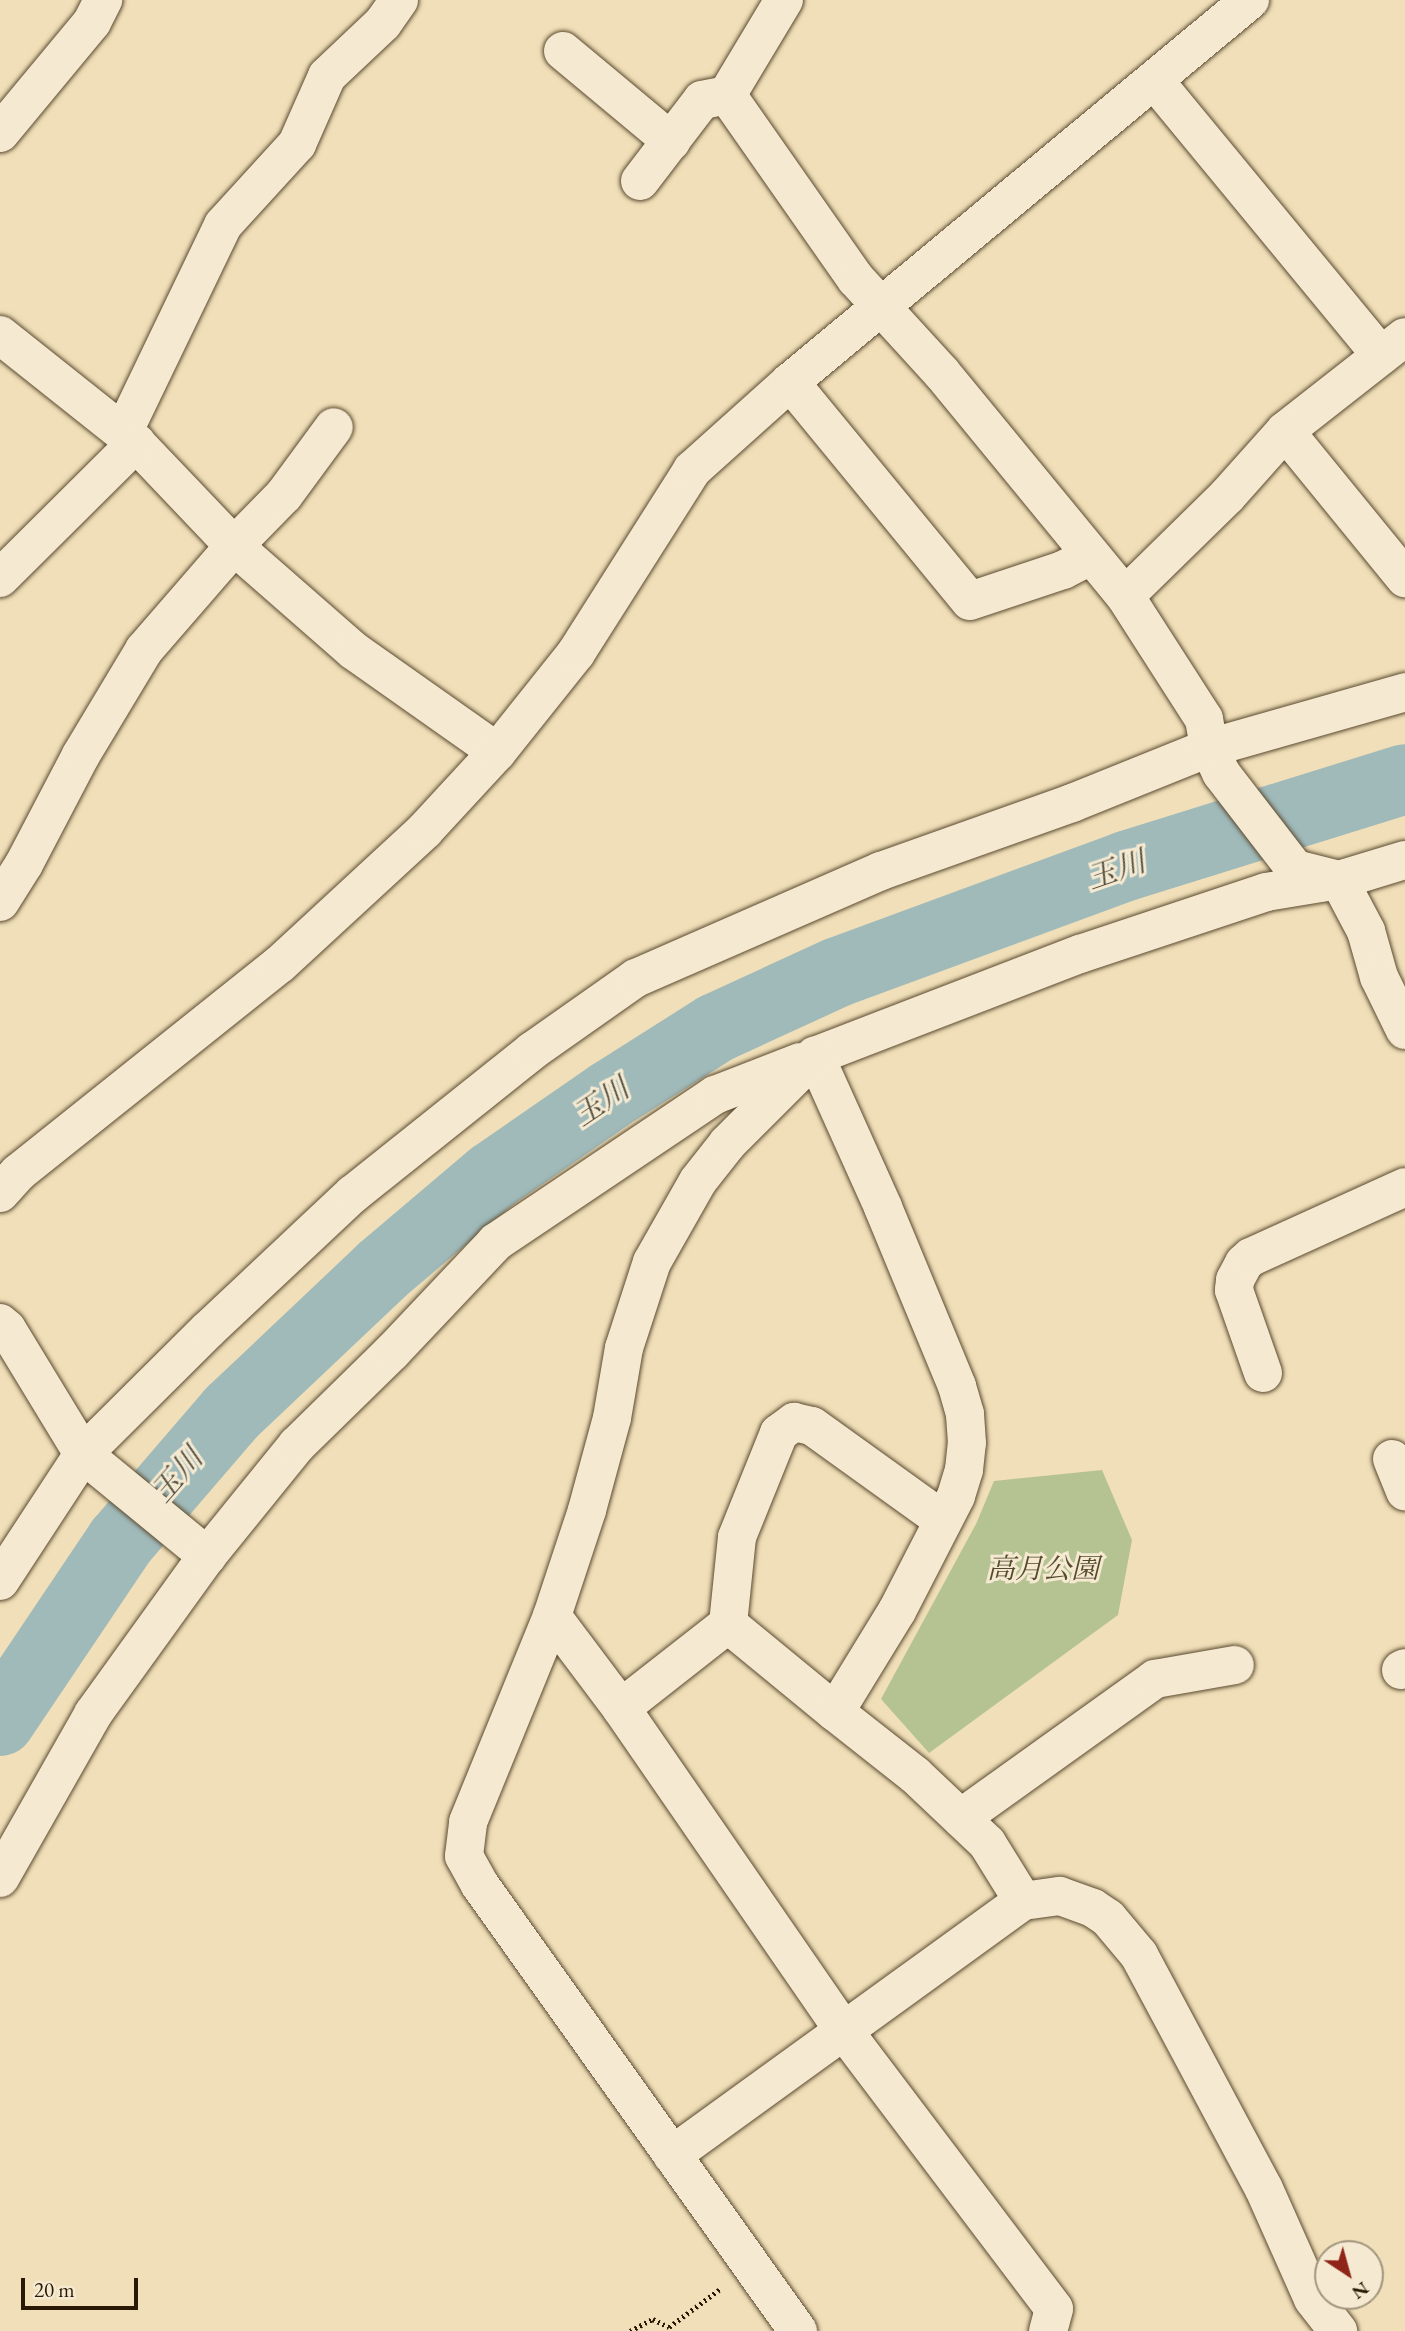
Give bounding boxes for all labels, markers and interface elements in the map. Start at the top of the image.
water label: 玉川 [1082,843,1150,897]
water label: 玉川 [566,1070,636,1134]
water label: 玉川 [144,1441,210,1509]
park label: 高月公園 [987,1551,1099,1585]
north arrow [1314,2240,1384,2310]
scale bar [24,2264,142,2308]
text: 20 m [34,2276,75,2303]
text: N [1347,2276,1374,2305]

